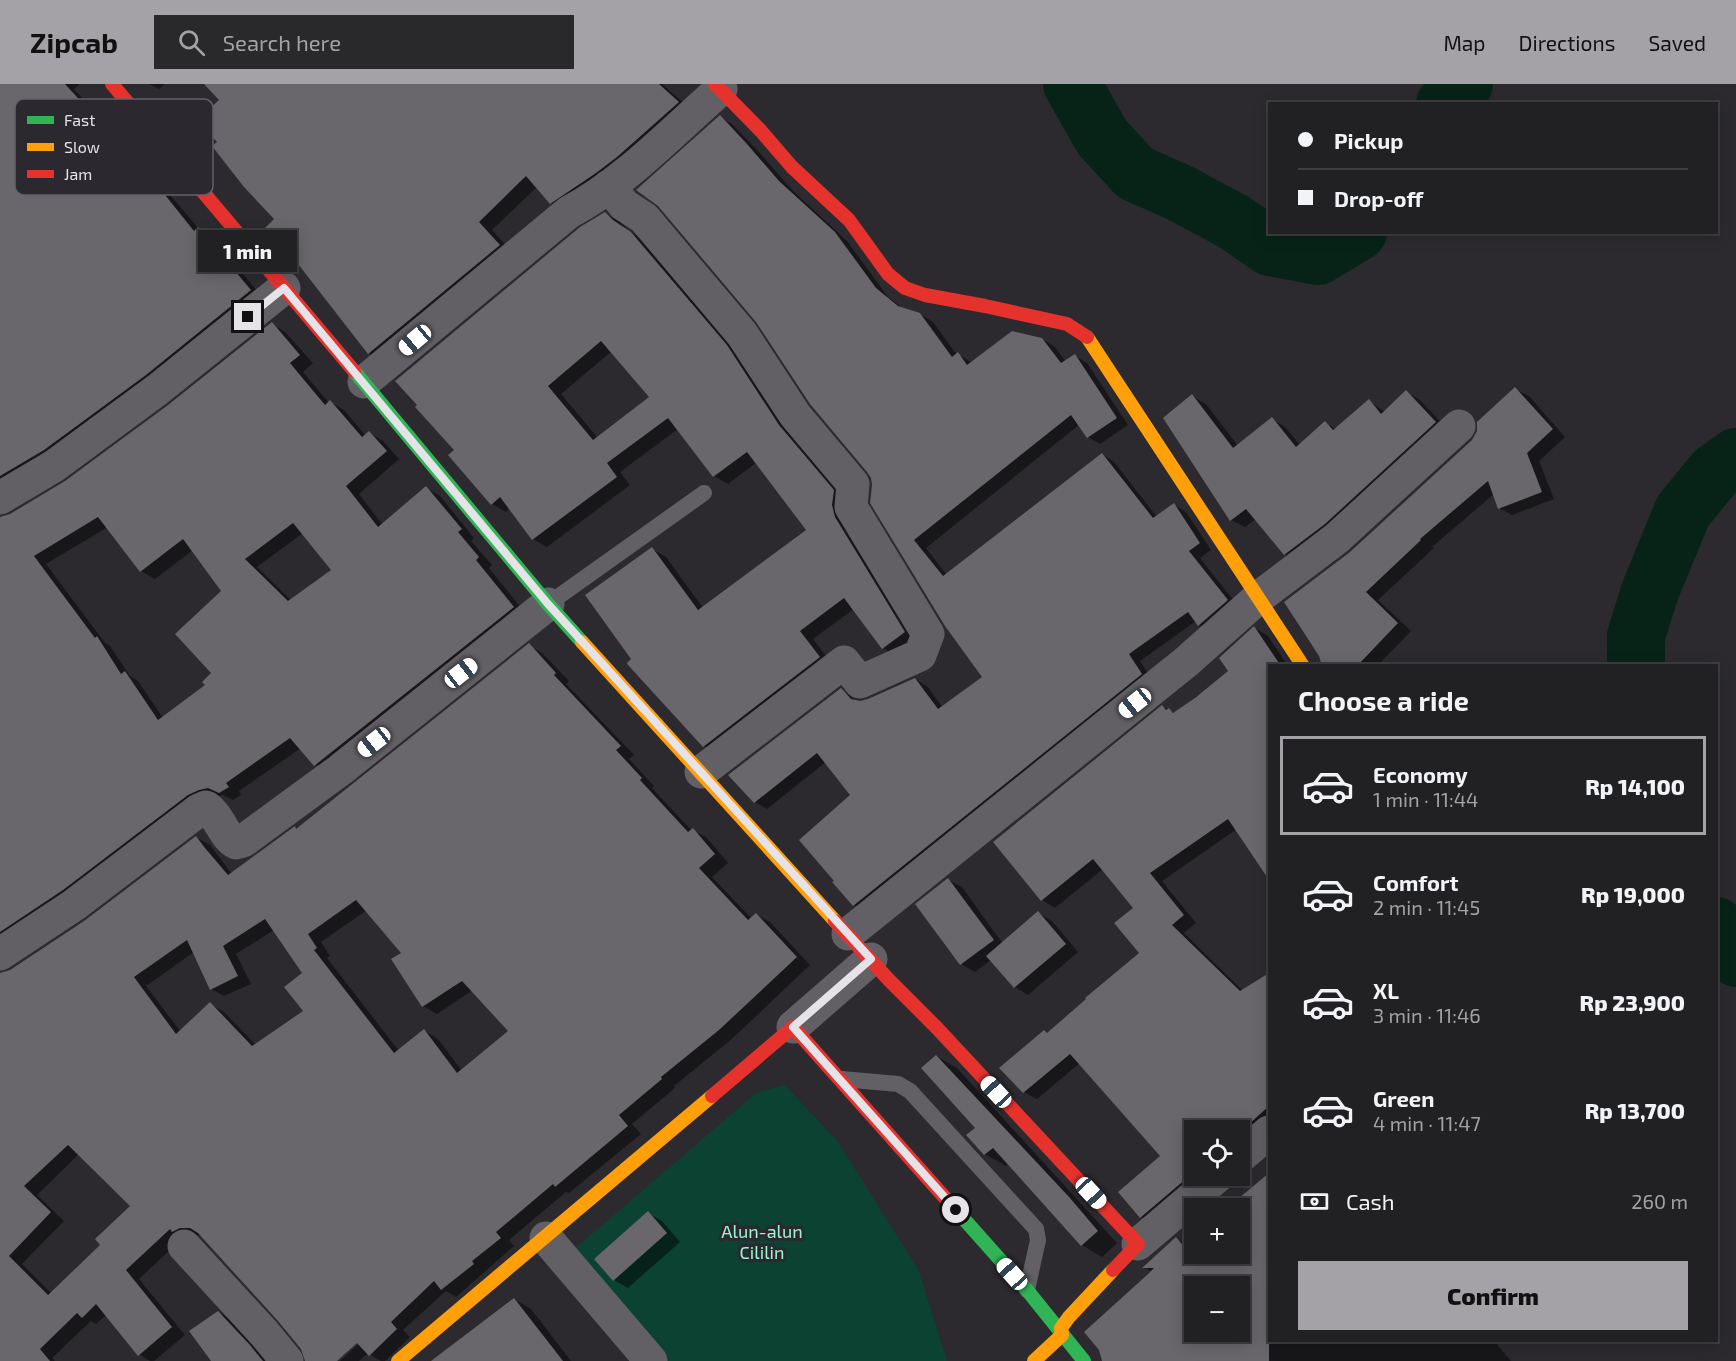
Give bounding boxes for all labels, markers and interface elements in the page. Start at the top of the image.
search box [154,15,574,69]
text: Zipcab [30,25,118,59]
icon: search [175,26,208,59]
text: Search here [223,29,341,55]
text: Map [1443,30,1486,55]
text: Directions [1519,30,1615,55]
text: Saved [1648,30,1706,55]
legend [15,99,213,195]
text: Fast [64,110,95,129]
text: Pickup [1334,127,1403,153]
text: Slow [64,137,100,156]
text: Jam [64,164,92,183]
text: Drop-off [1334,185,1423,211]
callout: 1 min [198,230,298,272]
text: 1 min [223,239,272,263]
route end [234,303,261,330]
car [395,322,435,358]
car [441,655,481,691]
text: Choose a ride [1298,684,1469,716]
car [1115,685,1155,721]
car [354,724,394,760]
icon: car [1301,759,1355,813]
text: Economy [1373,761,1468,787]
text: Rp 14,100 [1585,773,1685,799]
text: 1 min · 11:44 [1373,787,1478,811]
icon: car [1301,867,1355,921]
text: Comfort [1373,869,1458,895]
text: Rp 19,000 [1581,881,1685,907]
text: 2 min · 11:45 [1373,895,1480,919]
icon: car [1301,975,1355,1029]
text: XL [1373,977,1399,1003]
text: Rp 23,900 [1580,989,1685,1015]
text: 3 min · 11:46 [1373,1003,1481,1027]
car [977,1073,1015,1111]
icon: car [1301,1083,1355,1137]
text: Green [1373,1085,1435,1111]
text: Rp 13,700 [1585,1097,1685,1123]
text: 4 min · 11:47 [1373,1111,1481,1135]
map controls [1184,1120,1250,1342]
button: locate [1184,1120,1250,1186]
car [1072,1174,1110,1212]
icon: cash [1298,1185,1331,1218]
text: Cash [1346,1188,1395,1214]
text: 260 m [1631,1189,1688,1213]
route start [942,1196,969,1223]
button: + [1184,1198,1250,1264]
park label: Alun-alun Cililin [721,1220,803,1263]
car [993,1255,1031,1293]
button: Confirm [1298,1261,1688,1330]
button: − [1184,1276,1250,1342]

